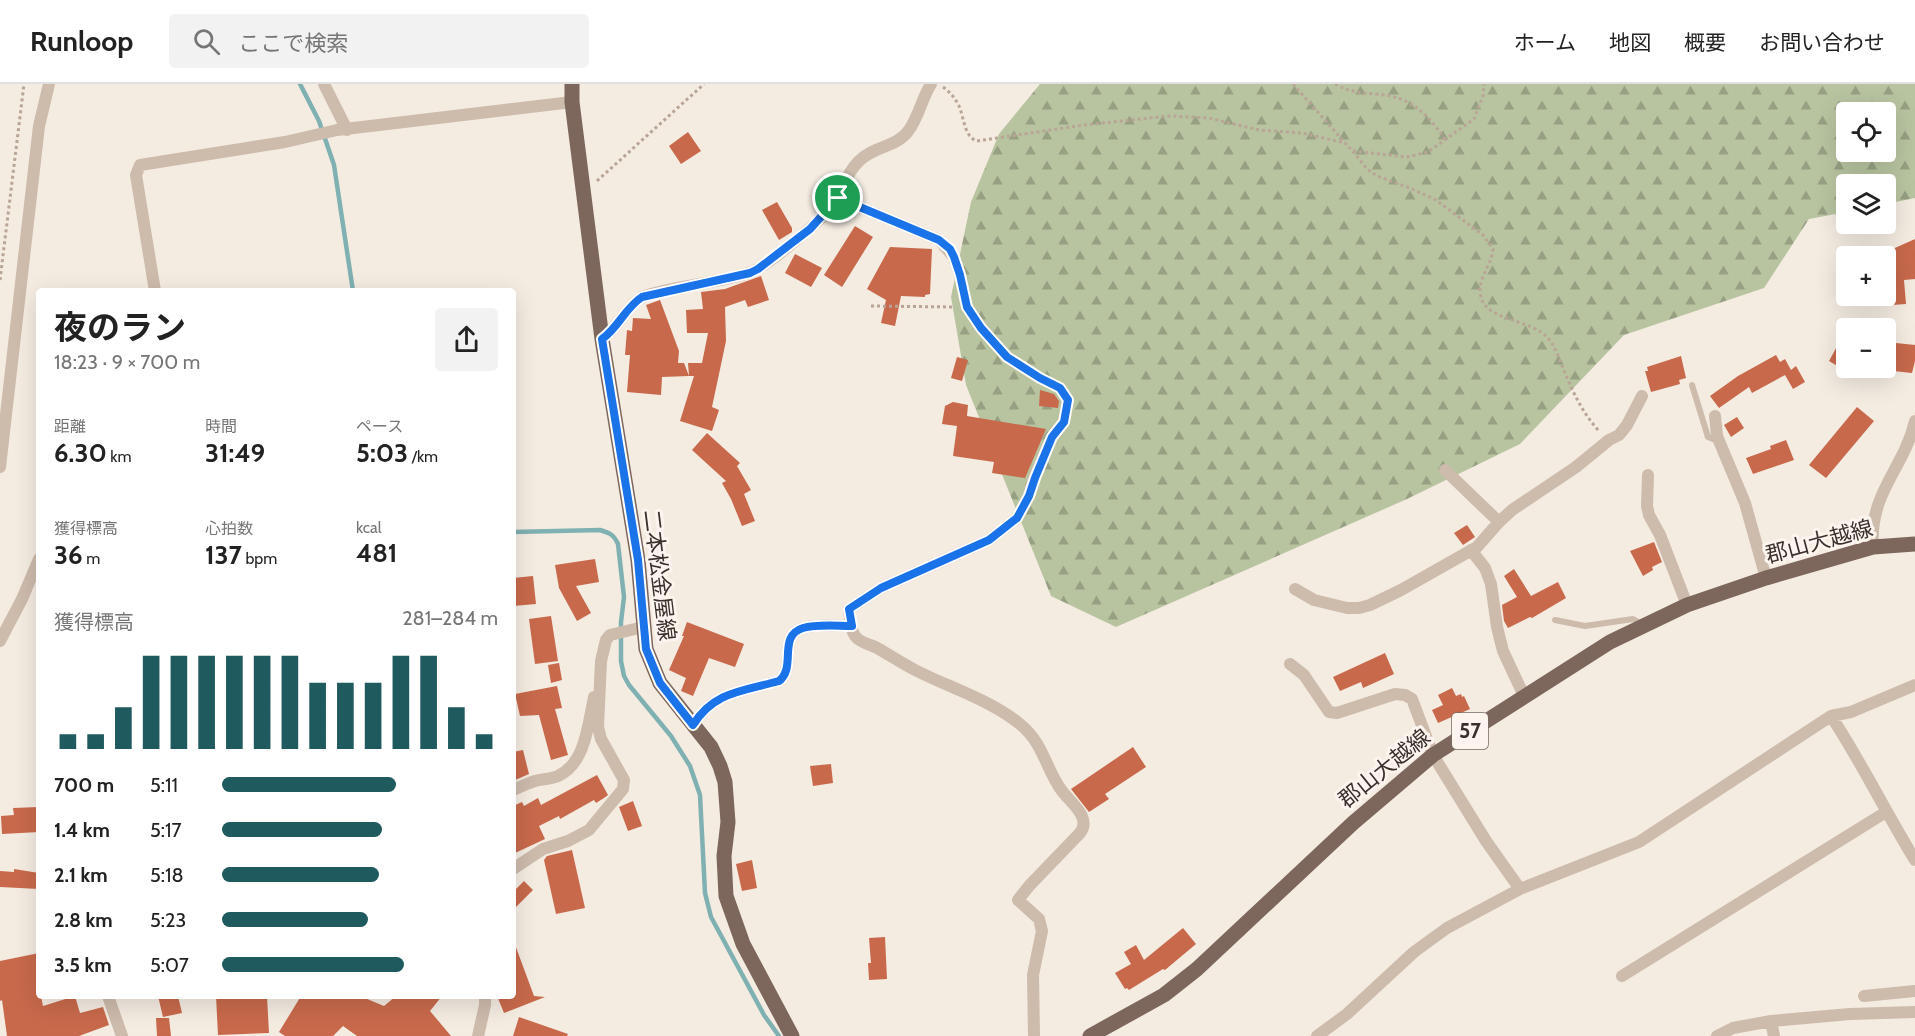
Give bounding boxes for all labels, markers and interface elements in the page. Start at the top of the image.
search box [169,14,589,68]
text: Runloop [30,24,133,58]
icon: search [190,25,223,58]
text: ここで検索 [238,30,348,57]
text: ホーム [1514,30,1576,55]
text: 地図 [1609,30,1651,55]
text: 概要 [1684,30,1726,55]
text: お問い合わせ [1759,30,1885,55]
map controls [1836,102,1896,378]
button: locate [1836,102,1896,162]
pin [812,172,863,223]
button: layers [1836,174,1896,234]
icon: arrive [821,181,854,214]
button: + [1836,246,1896,306]
text: 夜のラン [54,307,186,347]
button: share [435,308,498,371]
button: − [1836,318,1896,378]
text: 18:23 · 9 × 700 m [54,350,200,374]
text: 距離 [54,417,86,436]
text: 時間 [205,417,237,436]
text: ペース [356,417,403,436]
text: 6.30 [54,437,107,469]
text: 31:49 [205,437,265,469]
text: 5:03 [356,437,408,469]
text: km [107,447,132,466]
text: /km [408,447,438,466]
street label: 二本松金屋線 [638,508,681,642]
street label: 郡山大越線 [1763,514,1876,569]
text: kcal [356,518,382,537]
text: 獲得標高 [54,519,118,538]
text: 心拍数 [205,519,253,538]
text: 481 [356,537,397,569]
text: 36 [54,539,83,571]
text: 137 [205,539,242,571]
text: m [83,549,100,568]
text: bpm [242,549,277,568]
text: 281–284 m [402,606,498,630]
text: 獲得標高 [54,610,134,634]
road number: 57 [1452,713,1488,749]
street label: 郡山大越線 [1333,723,1436,813]
text: 700 m [54,773,114,797]
text: 5:11 [150,773,178,797]
text: 1.4 km [54,818,110,842]
text: 5:17 [150,818,182,842]
text: 2.1 km [54,863,108,887]
text: 5:18 [150,863,184,887]
text: 2.8 km [54,908,113,932]
text: 5:23 [150,908,186,932]
text: 3.5 km [54,953,112,977]
text: 5:07 [150,953,189,977]

